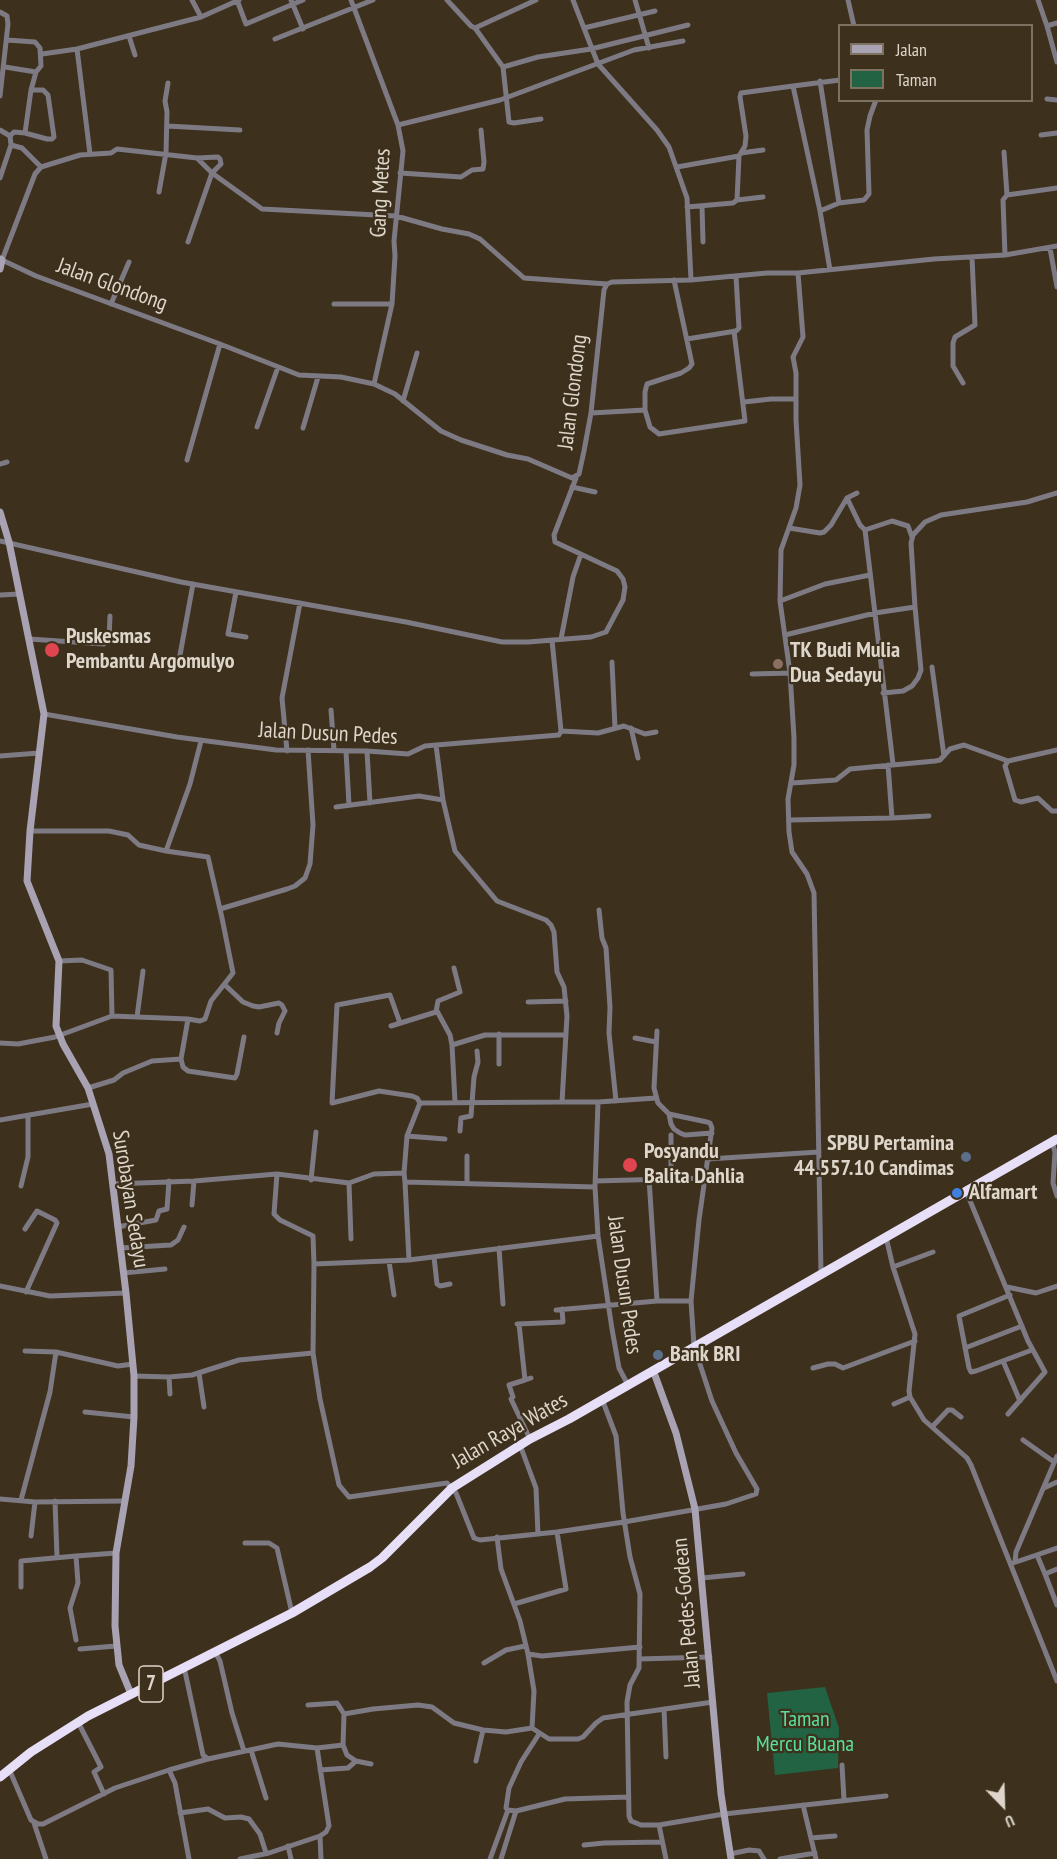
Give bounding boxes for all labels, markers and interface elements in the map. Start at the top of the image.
legend [838,24,1033,102]
text: Jalan [896,38,927,61]
text: Taman [896,68,937,91]
street label: Gang Metes [365,148,397,238]
street label: Jalan Glondong [53,253,171,317]
street label: Jalan Glondong [553,333,593,451]
place label: Puskesmas Pembantu Argomulyo [66,624,234,676]
place label: TK Budi Mulia Dua Sedayu [790,638,900,690]
marker: Puskesmas Pembantu Argomulyo [43,641,61,659]
marker: TK Budi Mulia Dua Sedayu [771,657,785,671]
street label: Jalan Dusun Pedes [258,717,398,751]
street label: Surobayan Sedayu [106,1128,154,1270]
place label: SPBU Pertamina 44.557.10 Candimas [794,1131,954,1182]
place label: Posyandu Balita Dahlia [644,1139,744,1190]
marker: SPBU Pertamina 44.557.10 Candimas [959,1150,973,1164]
marker: Posyandu Balita Dahlia [621,1156,639,1174]
place label: Alfamart [969,1180,1037,1206]
marker: Alfamart [950,1186,964,1200]
street label: Jalan Dusun Pedes [601,1214,647,1356]
place label: Bank BRI [670,1342,740,1368]
marker: Bank BRI [651,1348,665,1362]
street label: Jalan Raya Wates [448,1387,572,1475]
street label: Jalan Pedes-Godean [667,1537,707,1689]
road number: 7 [139,1666,163,1702]
park label: Taman Mercu Buana [756,1707,854,1759]
north arrow [973,1775,1033,1835]
text: U [1002,1811,1018,1832]

